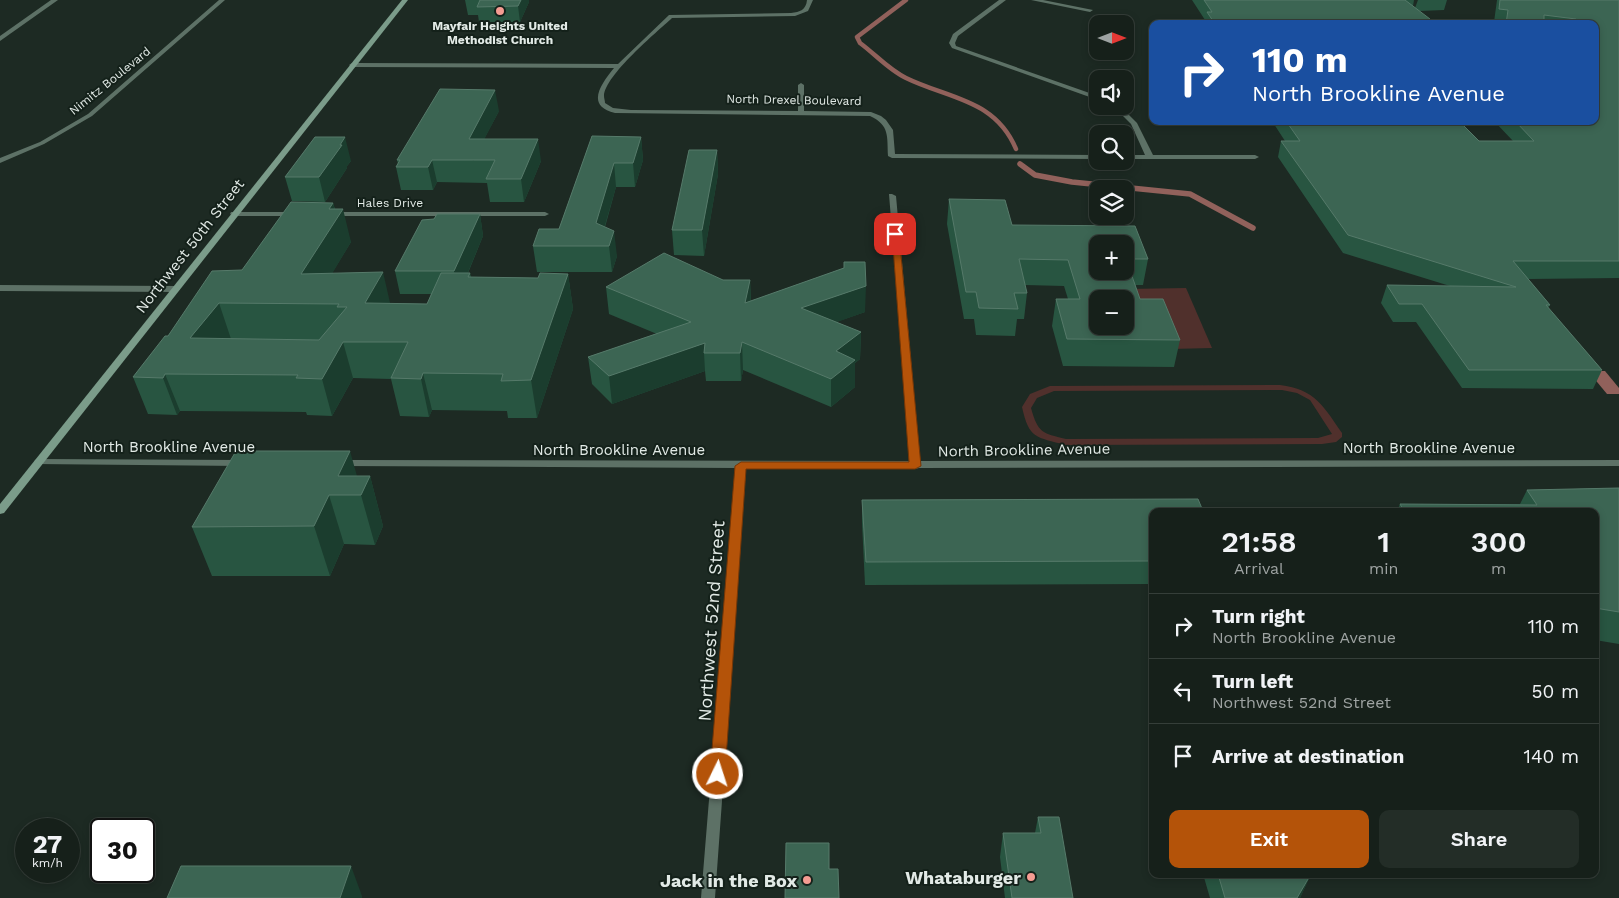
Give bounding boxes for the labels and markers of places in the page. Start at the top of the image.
marker: Mayfair Heights United Methodist Church [494,5,506,17]
place label: Mayfair Heights United Methodist Church [432,19,568,47]
pin [874,213,916,255]
place label: Whataburger [905,867,1021,888]
place label: Jack in the Box [660,870,797,891]
marker: Whataburger [1025,871,1037,883]
marker: Jack in the Box [801,874,813,886]

